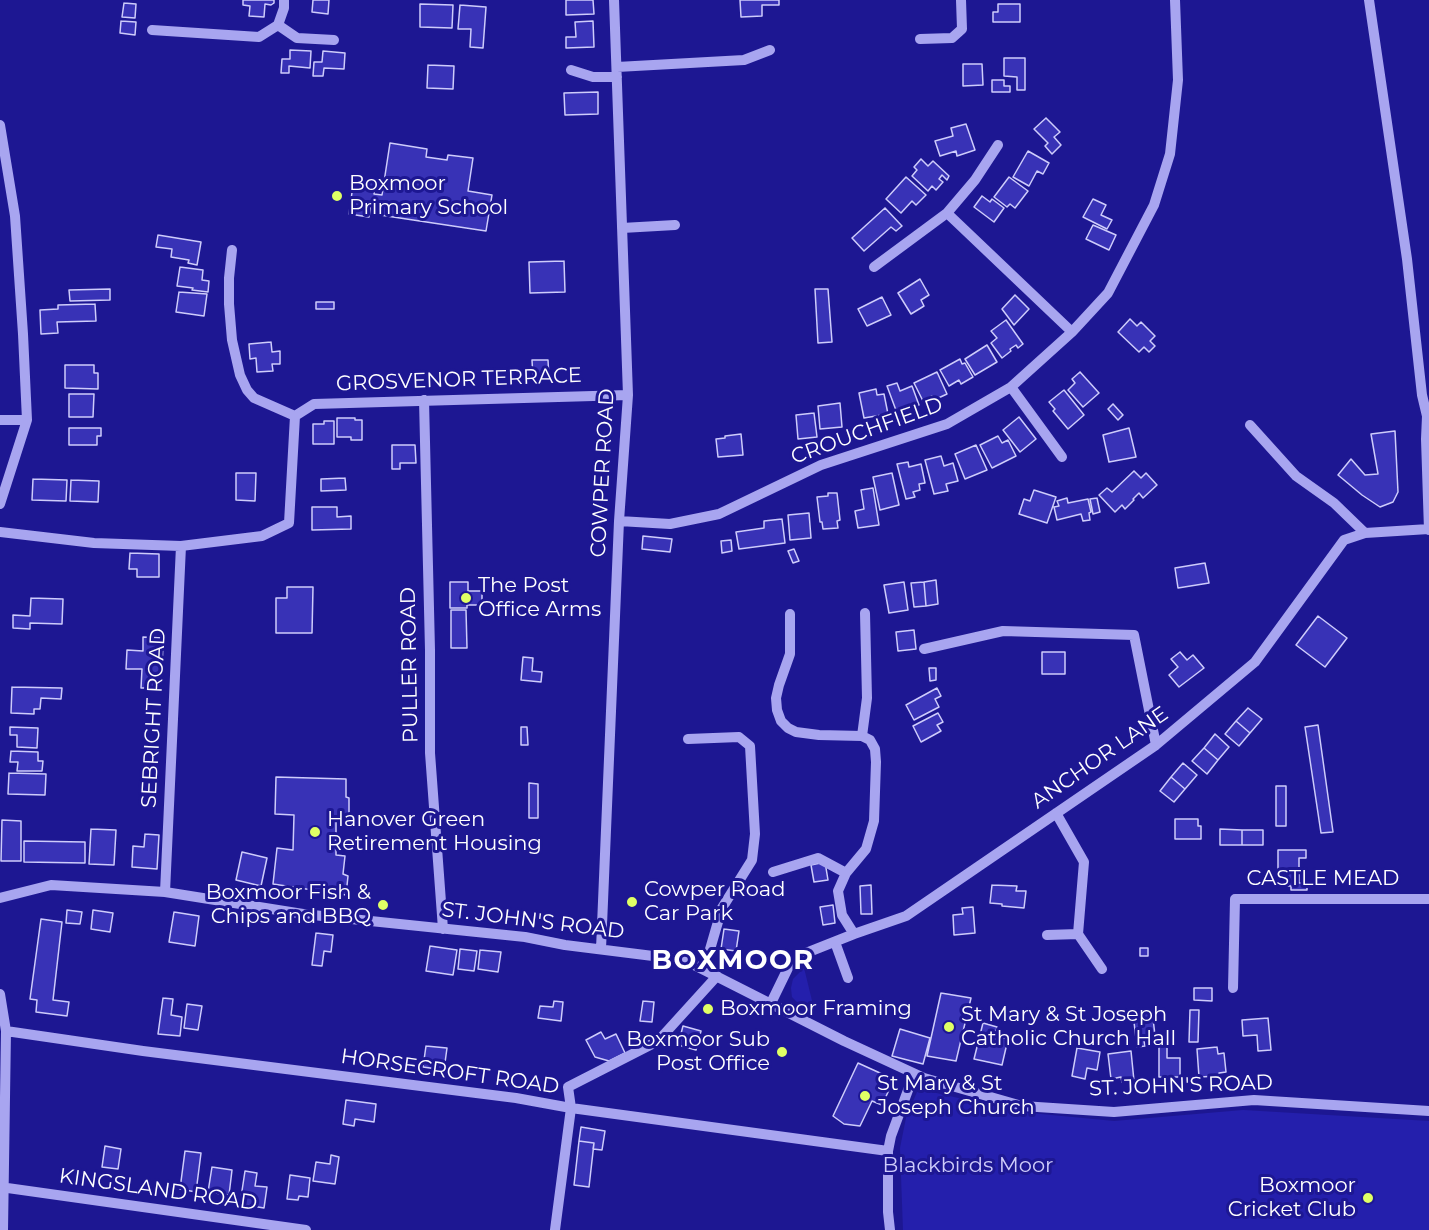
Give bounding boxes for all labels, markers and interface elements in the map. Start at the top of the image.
place label: Boxmoor Primary School [349,171,508,221]
marker: Boxmoor Primary School [330,189,344,203]
street label: GROSVENOR TERRACE [336,363,582,397]
street label: COWPER ROAD [586,388,620,558]
street label: CROUCHFIELD [788,392,946,470]
place label: The Post Office Arms [478,573,601,623]
street label: PULLER ROAD [396,587,424,743]
marker: The Post Office Arms [459,591,473,605]
street label: SEBRIGHT ROAD [137,627,171,809]
street label: ANCHOR LANE [1027,702,1173,814]
place label: Hanover Green Retirement Housing [327,807,542,857]
marker: Hanover Green Retirement Housing [308,825,322,839]
street label: CASTLE MEAD [1247,866,1399,892]
place label: Cowper Road Car Park [644,877,785,927]
place label: Boxmoor Fish & Chips and BBQ [206,880,371,930]
marker: Cowper Road Car Park [625,895,639,909]
street label: ST. JOHN'S ROAD [440,897,626,945]
marker: Boxmoor Fish & Chips and BBQ [376,898,390,912]
district label: BOXMOOR [651,945,815,977]
place label: Boxmoor Framing [720,996,912,1022]
marker: Boxmoor Framing [701,1002,715,1016]
place label: St Mary & St Joseph Catholic Church Hall [961,1002,1176,1052]
marker: St Mary & St Joseph Catholic Church Hall [942,1020,956,1034]
place label: Boxmoor Sub Post Office [626,1027,770,1077]
street label: HORSECROFT ROAD [339,1044,561,1100]
marker: Boxmoor Sub Post Office [775,1045,789,1059]
street label: ST. JOHN'S ROAD [1089,1070,1273,1102]
place label: St Mary & St Joseph Church [877,1071,1035,1121]
marker: St Mary & St Joseph Church [858,1089,872,1103]
park label: Blackbirds Moor [883,1153,1053,1179]
street label: KINGSLAND ROAD [57,1164,259,1216]
place label: Boxmoor Cricket Club [1228,1173,1356,1223]
marker: Boxmoor Cricket Club [1361,1191,1375,1205]

